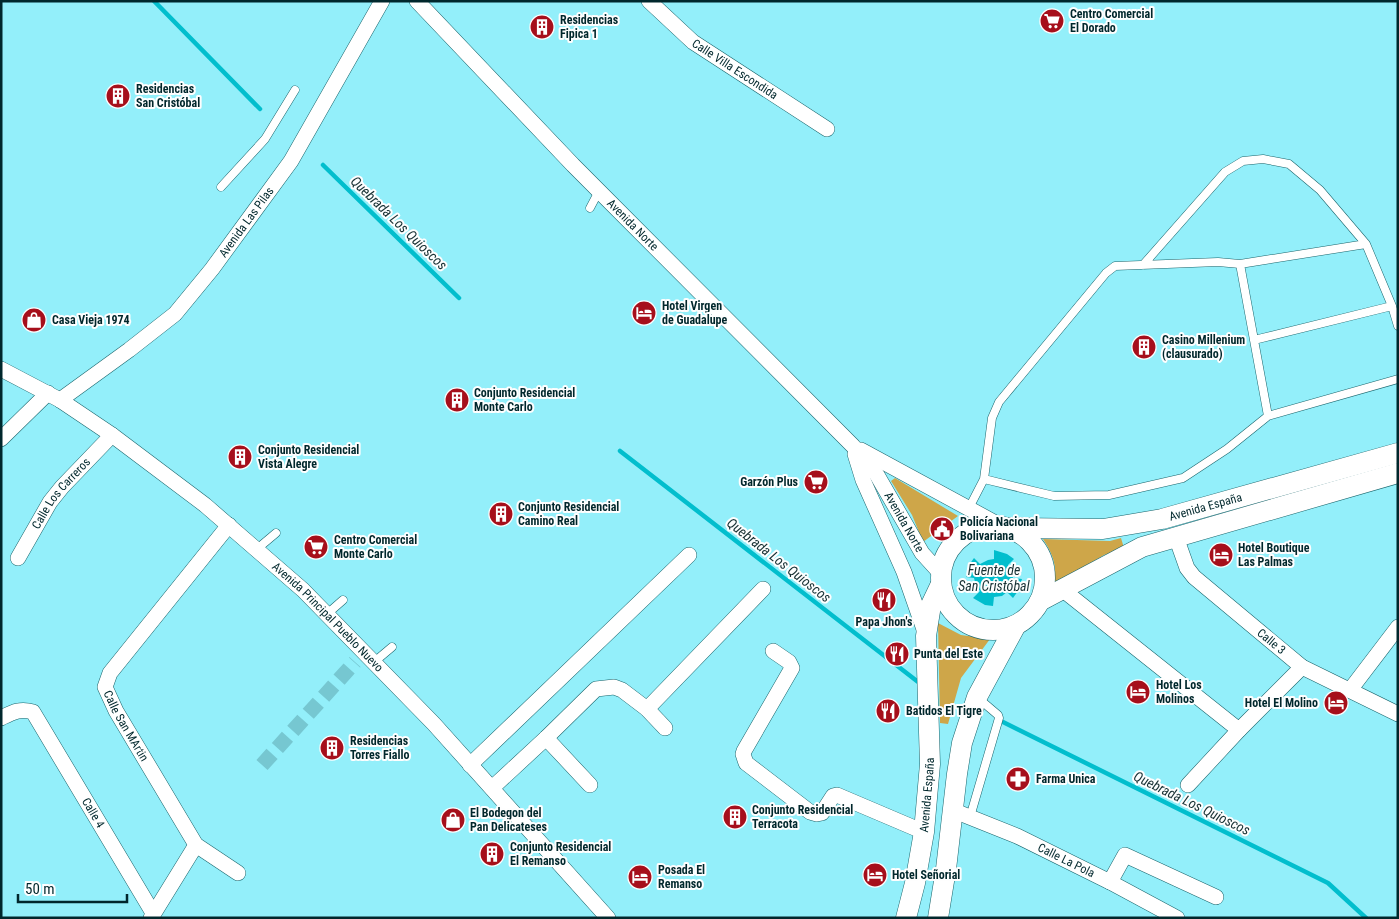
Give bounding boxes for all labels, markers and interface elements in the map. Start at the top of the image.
place label: Centro Comercial El Dorado [1070,7,1153,35]
supermarket icon: Centro Comercial El Dorado [1039,8,1065,34]
place label: Residencias Fipica 1 [560,13,619,41]
building icon: Residencias Fipica 1 [529,14,555,40]
street label: Calle Villa Escondida [689,36,780,102]
place label: Residencias San Cristóbal [136,82,200,110]
building icon: Residencias San Cristóbal [105,83,131,109]
water label: Quebrada Los Quioscos [348,173,450,273]
street label: Avenida Las Pilas [216,184,277,260]
street label: Avenida Norte [604,196,662,254]
place label: Hotel Virgen de Guadalupe [662,299,728,327]
hotel icon: Hotel Virgen de Guadalupe [631,300,657,326]
shop icon: Casa Vieja 1974 [21,307,47,333]
place label: Casa Vieja 1974 [52,313,130,327]
place label: Casino Millenium (clausurado) [1162,333,1245,361]
building icon: Casino Millenium (clausurado) [1131,334,1157,360]
place label: Conjunto Residencial Monte Carlo [474,386,575,414]
building icon: Conjunto Residencial Monte Carlo [444,387,470,413]
place label: Conjunto Residencial Vista Alegre [258,443,359,471]
building icon: Conjunto Residencial Vista Alegre [227,444,253,470]
street label: Calle Los Carreros [29,455,93,531]
supermarket icon: Garzón Plus [803,469,829,495]
place label: Garzón Plus [740,475,799,489]
street label: Avenida Norte [881,490,927,555]
street label: Avenida España [1167,490,1244,524]
place label: Conjunto Residencial Camino Real [518,500,619,528]
building icon: Conjunto Residencial Camino Real [488,501,514,527]
water label: Quebrada Los Quioscos [724,514,834,606]
place label: Policía Nacional Bolivariana [960,515,1038,543]
public building icon: Policía Nacional Bolivariana [929,516,955,542]
place label: Centro Comercial Monte Carlo [334,533,417,561]
supermarket icon: Centro Comercial Monte Carlo [303,534,329,560]
place label: Hotel Boutique Las Palmas [1238,541,1310,569]
hotel icon: Hotel Boutique Las Palmas [1208,542,1234,568]
street label: Avenida Principal Pueblo Nuevo [269,559,386,675]
water label: Fuente de San Cristóbal [958,562,1031,594]
restaurant icon: Papa Jhon's [871,587,897,613]
place label: Papa Jhon's [856,615,913,629]
street label: Calle 3 [1254,626,1288,657]
restaurant icon: Punta del Este [884,641,910,667]
place label: Punta del Este [914,647,983,661]
place label: Hotel Los Molinos [1156,678,1202,706]
hotel icon: Hotel Los Molinos [1125,679,1151,705]
street label: Calle San MArtin [101,688,152,764]
hotel icon: Hotel El Molino [1323,690,1349,716]
place label: Hotel El Molino [1245,696,1318,710]
restaurant icon: Batidos El Tigre [875,698,901,724]
place label: Batidos El Tigre [906,704,982,718]
place label: Residencias Torres Fiallo [350,734,410,762]
building icon: Residencias Torres Fiallo [319,735,345,761]
street label: Avenida España [917,757,937,833]
pharmacy icon: Farma Unica [1005,766,1031,792]
water label: Quebrada Los Quioscos [1131,768,1253,838]
place label: Farma Unica [1036,772,1096,786]
street label: Calle 4 [79,795,108,830]
place label: Conjunto Residencial Terracota [752,803,853,831]
building icon: Conjunto Residencial Terracota [722,804,748,830]
place label: El Bodegon del Pan Delicateses [470,806,547,834]
shop icon: El Bodegon del Pan Delicateses [440,807,466,833]
place label: Conjunto Residencial El Remanso [510,840,611,868]
street label: Calle La Pola [1035,840,1097,880]
building icon: Conjunto Residencial El Remanso [479,841,505,867]
hotel icon: Hotel Señorial [862,862,888,888]
place label: Posada El Remanso [658,863,705,891]
hotel icon: Posada El Remanso [627,864,653,890]
place label: Hotel Señorial [892,868,960,882]
scale bar [18,872,126,904]
text: 50 m [25,880,55,898]

